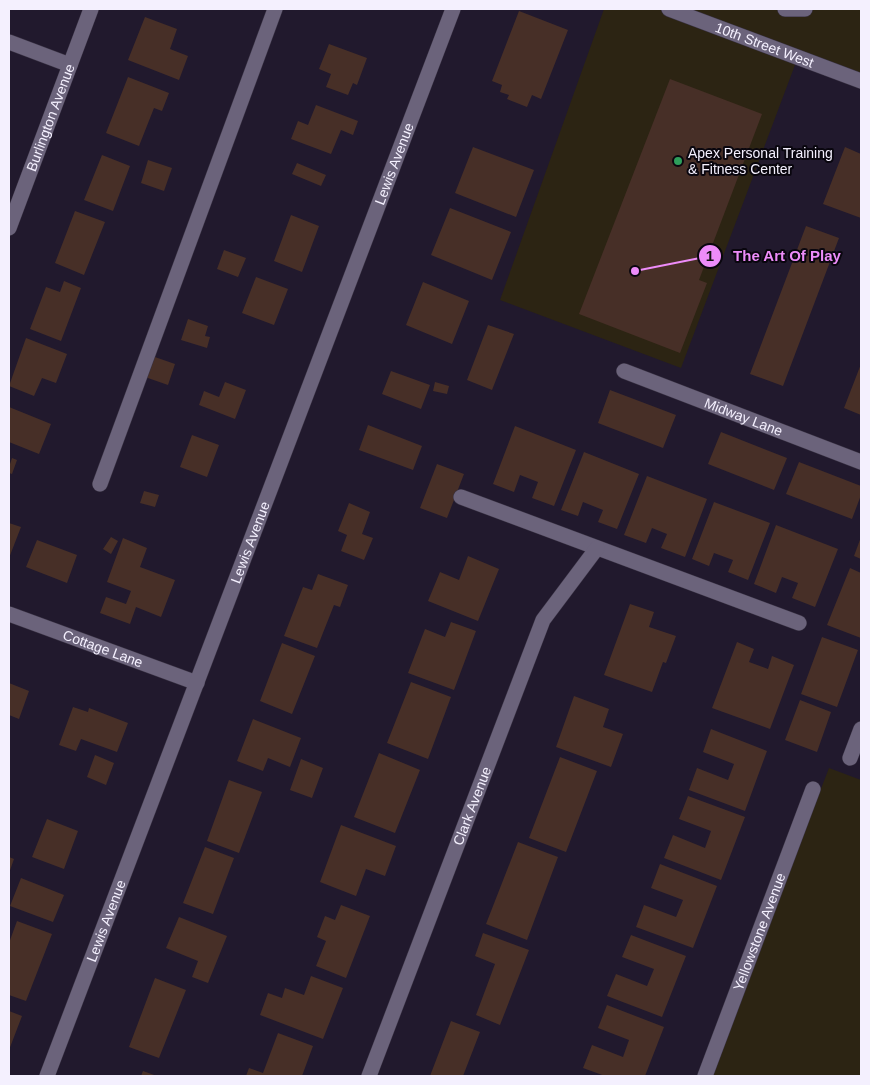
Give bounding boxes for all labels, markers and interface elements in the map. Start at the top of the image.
street label: 10th Street West [713,19,816,71]
street label: Burlington Avenue [23,61,78,173]
street label: Lewis Avenue [371,120,417,207]
place label: Apex Personal Training & Fitness Center [688,145,833,177]
marker: Apex Personal Training & Fitness Center [672,155,684,167]
callout: The Art Of Play [698,241,851,271]
text: 1 [706,247,714,264]
text: The Art Of Play [733,247,842,264]
street label: Midway Lane [702,395,785,439]
street label: Lewis Avenue [227,499,273,585]
street label: Cottage Lane [61,626,145,671]
street label: Clark Avenue [450,764,494,848]
street label: Yellowstone Avenue [730,870,789,993]
street label: Lewis Avenue [83,878,129,964]

